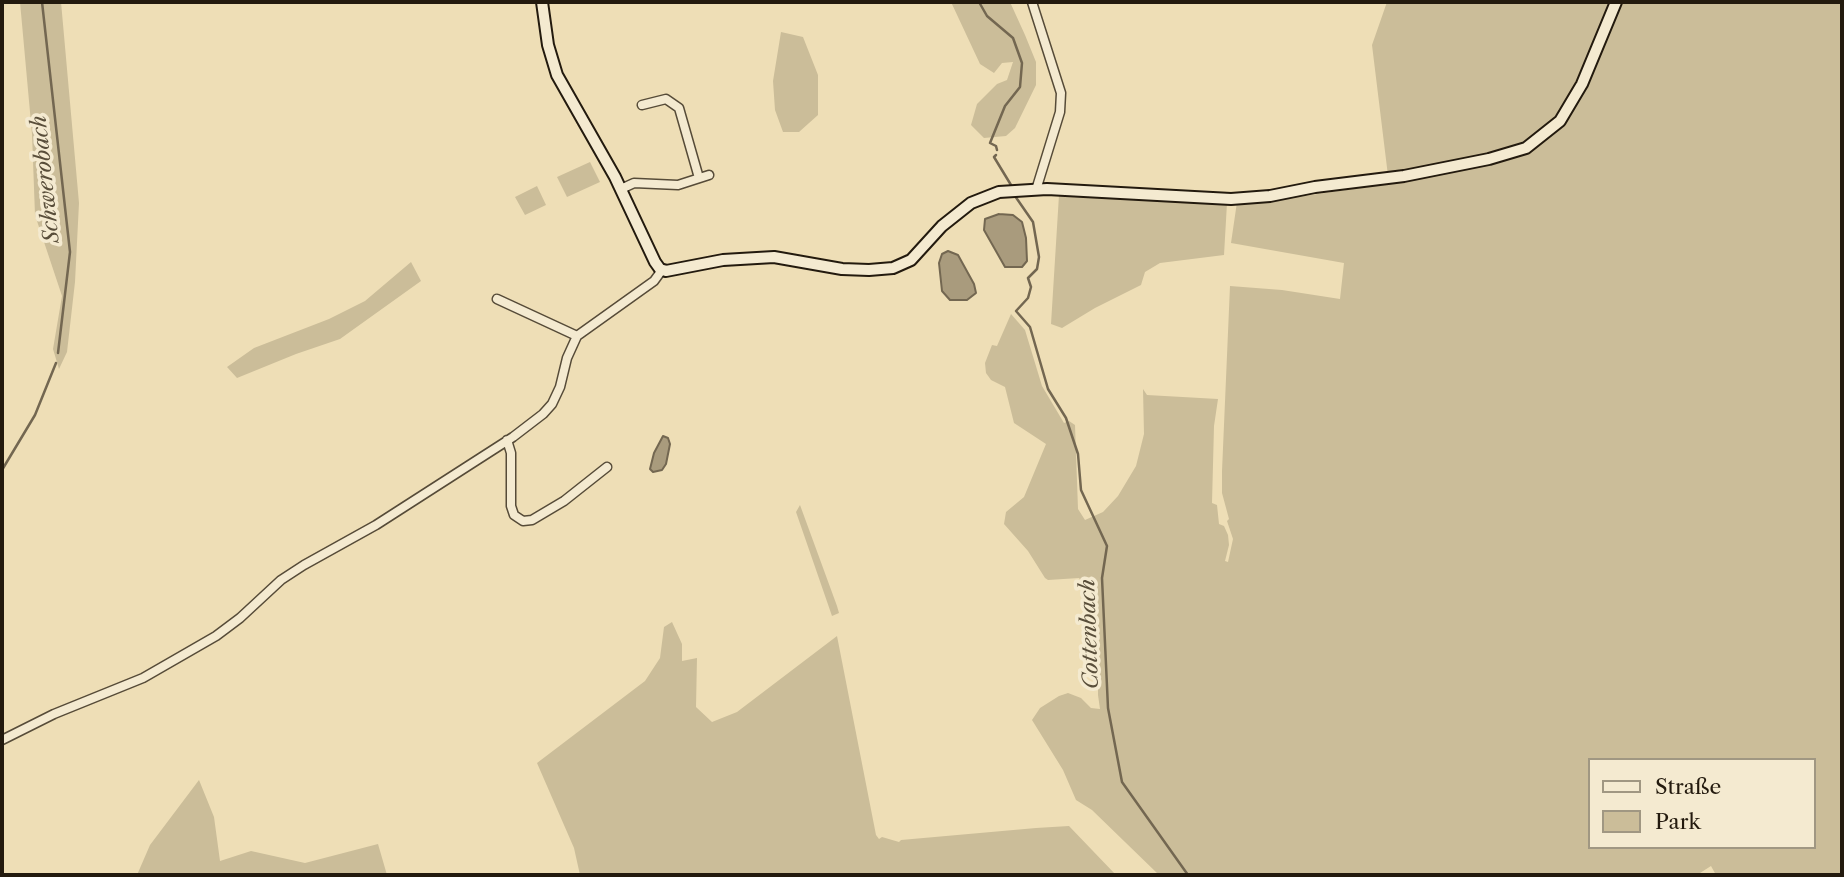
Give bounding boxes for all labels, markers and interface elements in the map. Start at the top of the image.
water label: Schwerobach [27,114,65,244]
water label: Cottenbach [1075,579,1105,689]
legend [1588,758,1816,849]
text: Straße [1655,774,1721,799]
text: Park [1655,809,1701,834]

